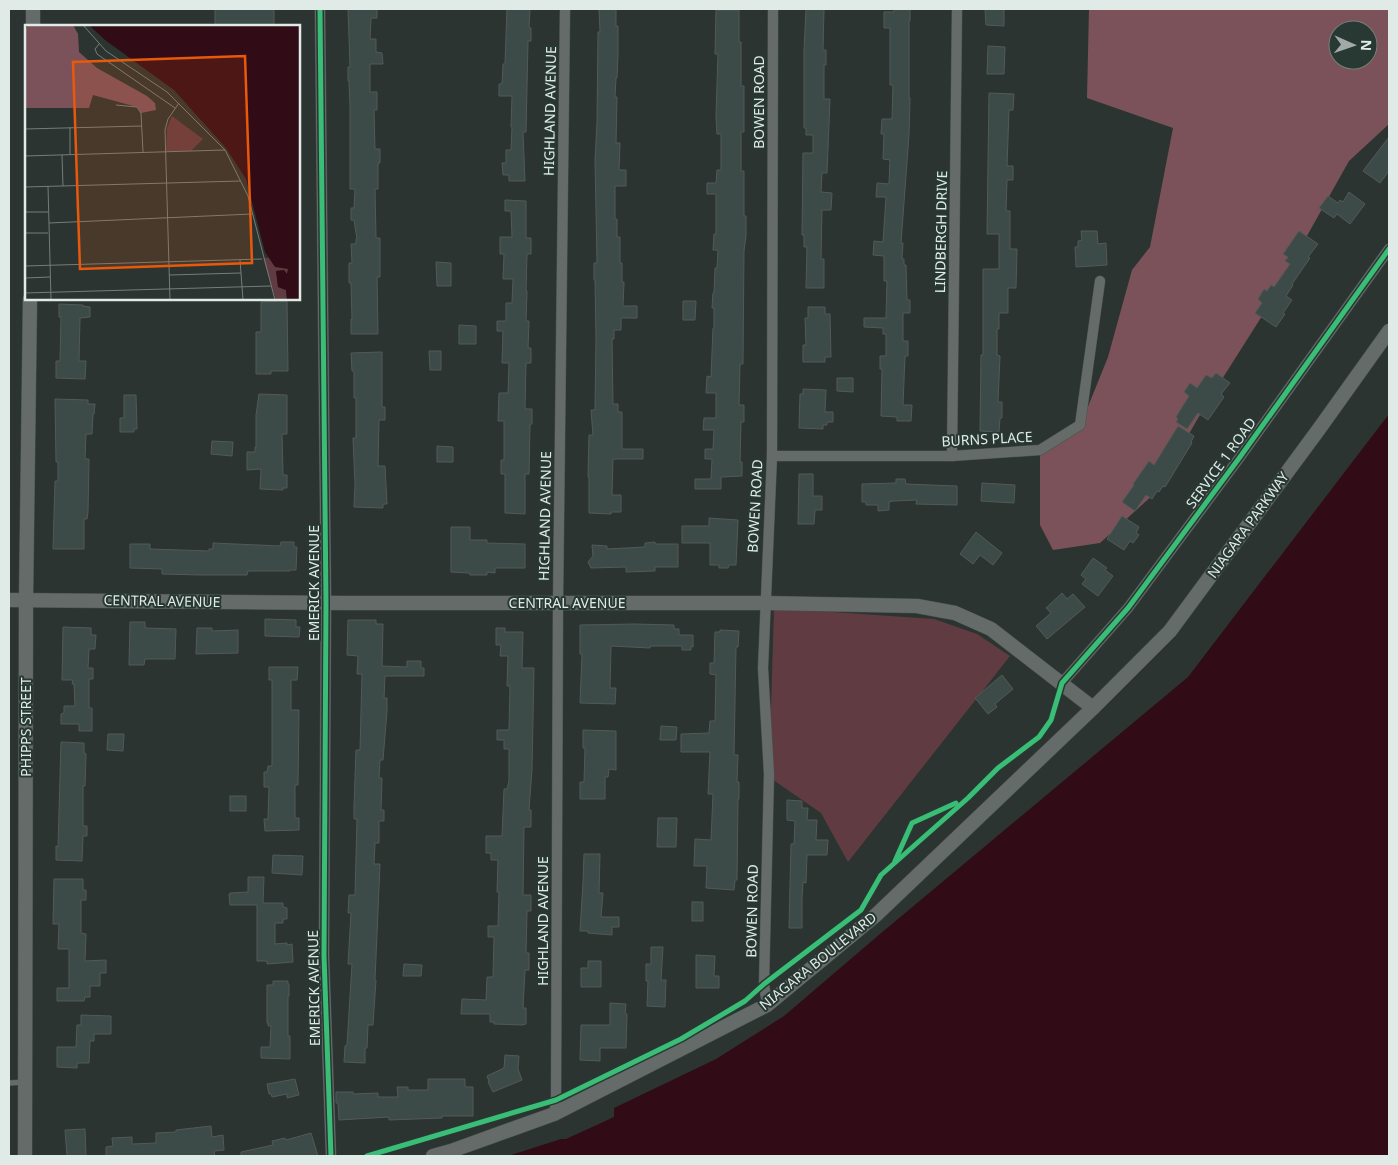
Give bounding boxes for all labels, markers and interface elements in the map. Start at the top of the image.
north arrow [1328,20,1378,70]
inset map [25,25,300,300]
text: N [1357,39,1376,51]
street label: HIGHLAND AVENUE [539,46,560,176]
street label: BOWEN ROAD [749,55,768,149]
street label: LINDBERGH DRIVE [930,171,951,293]
street label: SERVICE 1 ROAD [1181,414,1260,512]
street label: BURNS PLACE [941,427,1033,450]
street label: HIGHLAND AVENUE [534,451,555,581]
street label: BOWEN ROAD [743,459,766,553]
street label: NIAGARA PARKWAY [1203,468,1293,582]
street label: EMERICK AVENUE [304,525,323,641]
street label: CENTRAL AVENUE [103,590,221,611]
street label: CENTRAL AVENUE [509,593,625,612]
street label: PHIPPS STREET [16,677,35,777]
street label: HIGHLAND AVENUE [533,856,552,986]
street label: BOWEN ROAD [741,864,762,958]
street label: NIAGARA BOULEVARD [755,907,880,1014]
street label: EMERICK AVENUE [303,930,324,1046]

